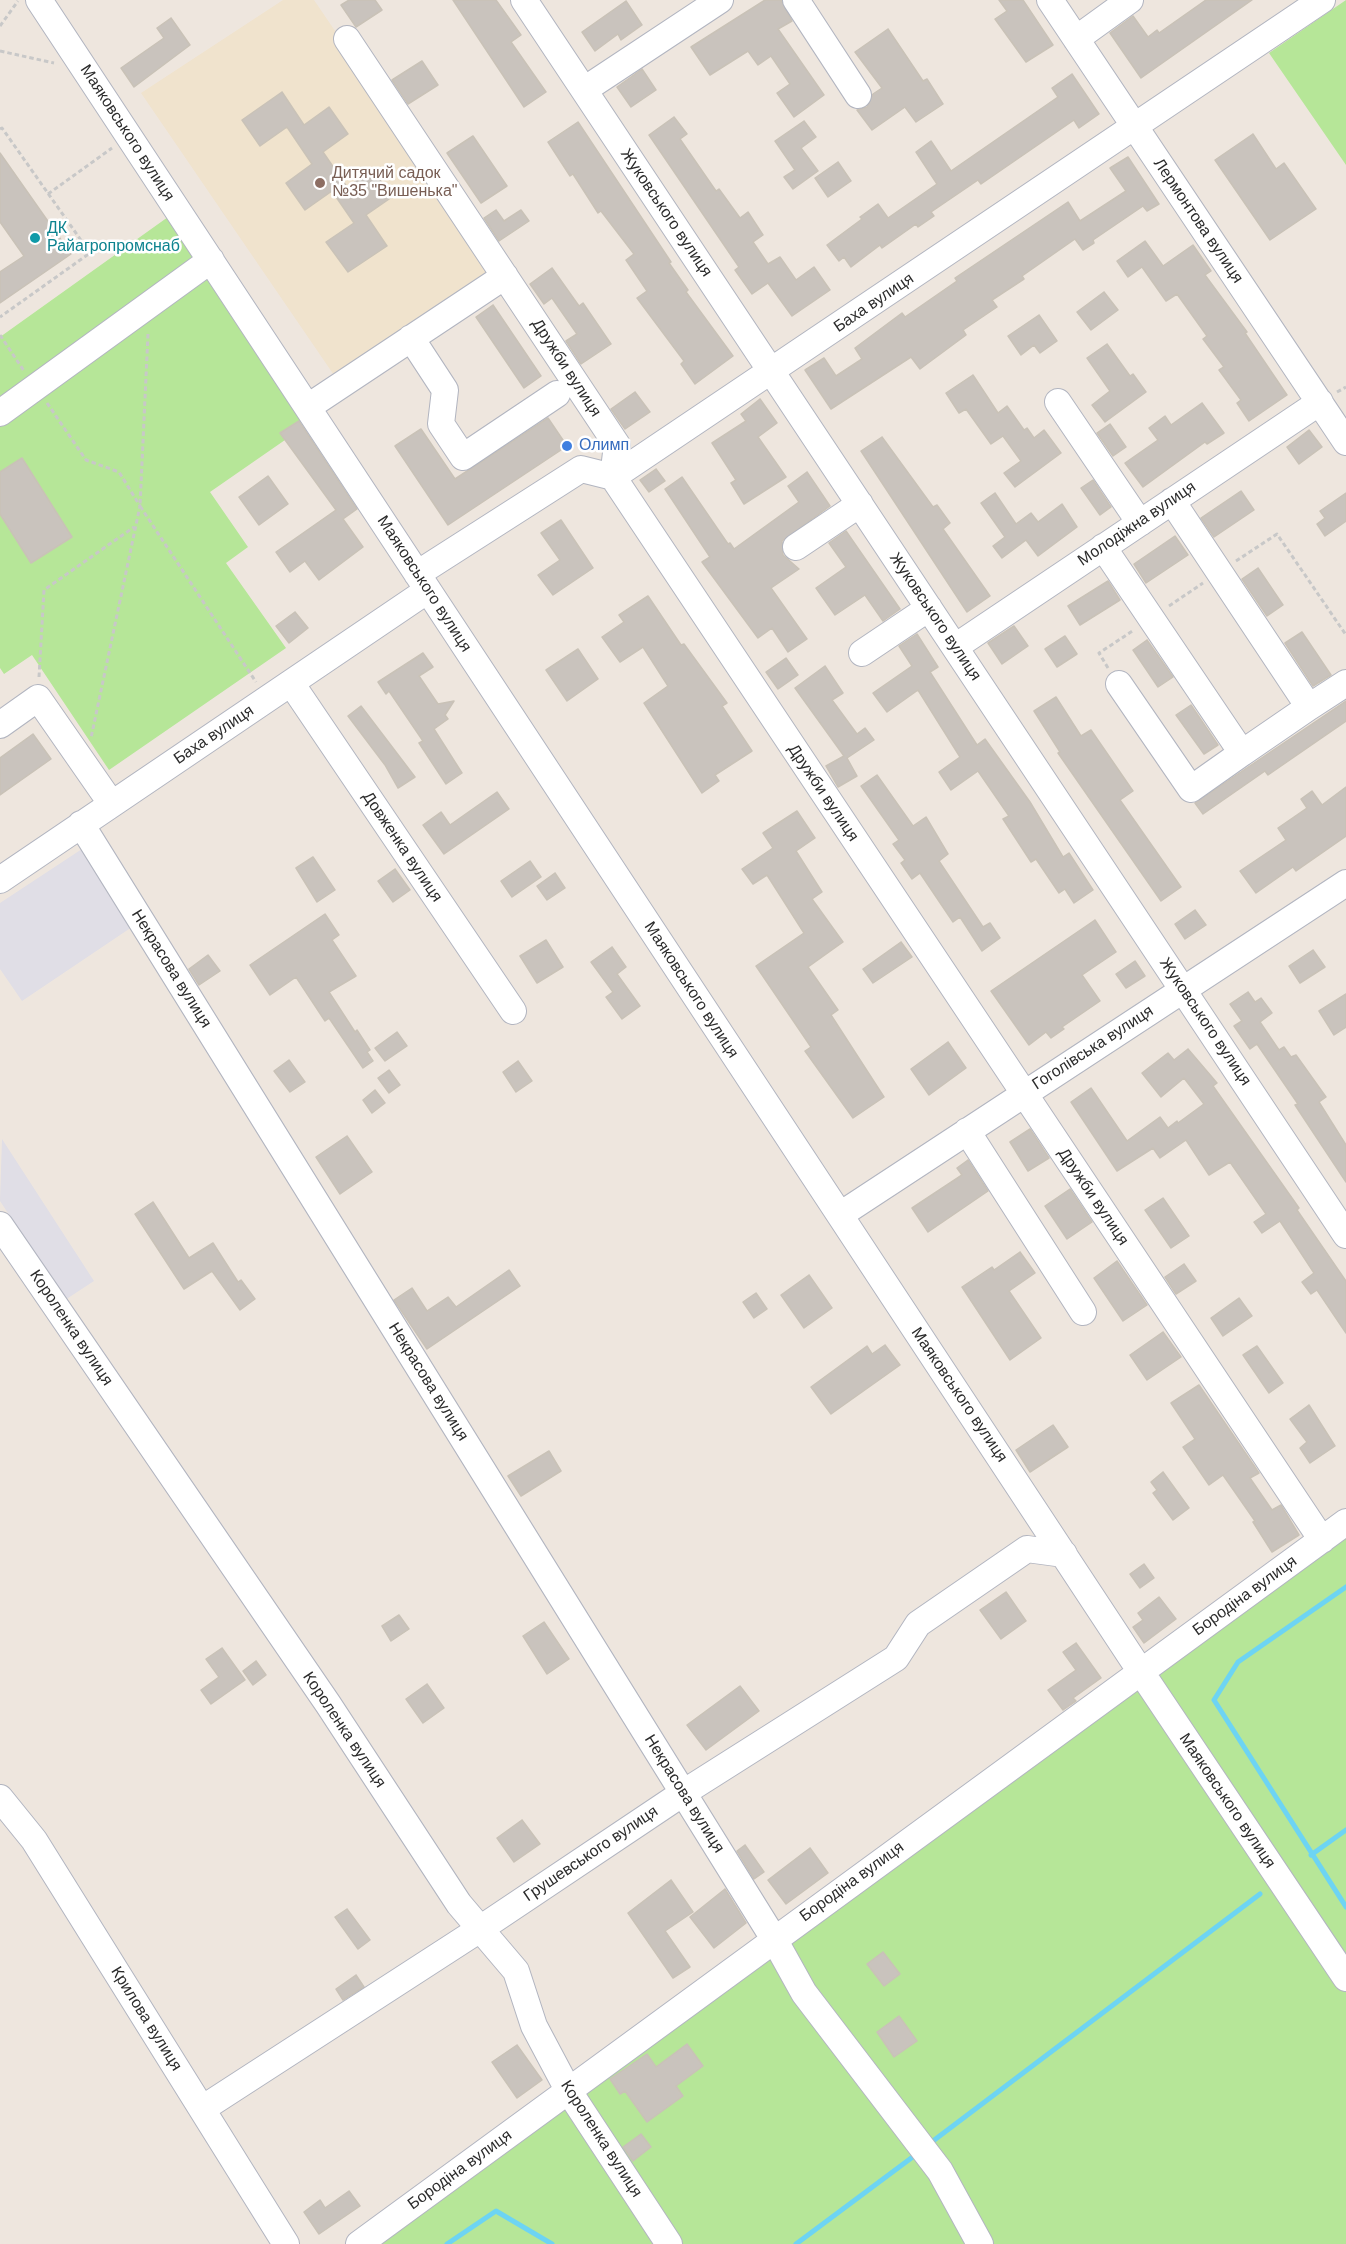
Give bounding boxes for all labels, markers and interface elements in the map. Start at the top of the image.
street label: Маяковського вулиця [76,61,178,205]
street label: Жуковського вулиця [616,145,716,281]
street label: Лермонтова вулиця [1149,155,1247,287]
place label: Дитячий садок №35 "Вишенька" [332,164,458,202]
marker: Дитячий садок №35 "Вишенька" [313,176,327,190]
place label: ДК Райагропромснаб [47,219,180,257]
marker: ДК Райагропромснаб [28,231,42,245]
street label: Баха вулиця [830,269,918,337]
street label: Дружби вулиця [527,315,605,421]
place label: Олимп [579,436,629,456]
marker: Олимп [560,439,574,453]
street label: Молодіжна вулиця [1075,478,1199,570]
street label: Маяковського вулиця [373,512,475,656]
street label: Жуковського вулиця [885,549,985,685]
street label: Баха вулиця [170,701,258,769]
street label: Дружби вулиця [783,741,863,845]
street label: Довженка вулиця [358,788,446,906]
street label: Некрасова вулиця [127,906,215,1032]
street label: Маяковського вулиця [640,918,742,1062]
street label: Жуковського вулиця [1155,954,1255,1090]
street label: Гоголівська вулиця [1029,1002,1157,1094]
street label: Дружби вулиця [1053,1145,1133,1249]
street label: Короленка вулиця [25,1267,117,1389]
street label: Некрасова вулиця [384,1319,472,1445]
street label: Маяковського вулиця [907,1324,1011,1466]
street label: Бородіна вулиця [1189,1552,1301,1640]
street label: Короленка вулиця [298,1669,390,1791]
street label: Маяковського вулиця [1175,1730,1279,1872]
street label: Некрасова вулиця [640,1731,728,1857]
street label: Грушевського вулиця [520,1802,662,1906]
street label: Бородіна вулиця [796,1838,908,1926]
street label: Крилова вулиця [106,1963,186,2075]
street label: Короленка вулиця [556,2077,646,2201]
street label: Бородіна вулиця [404,2126,516,2214]

